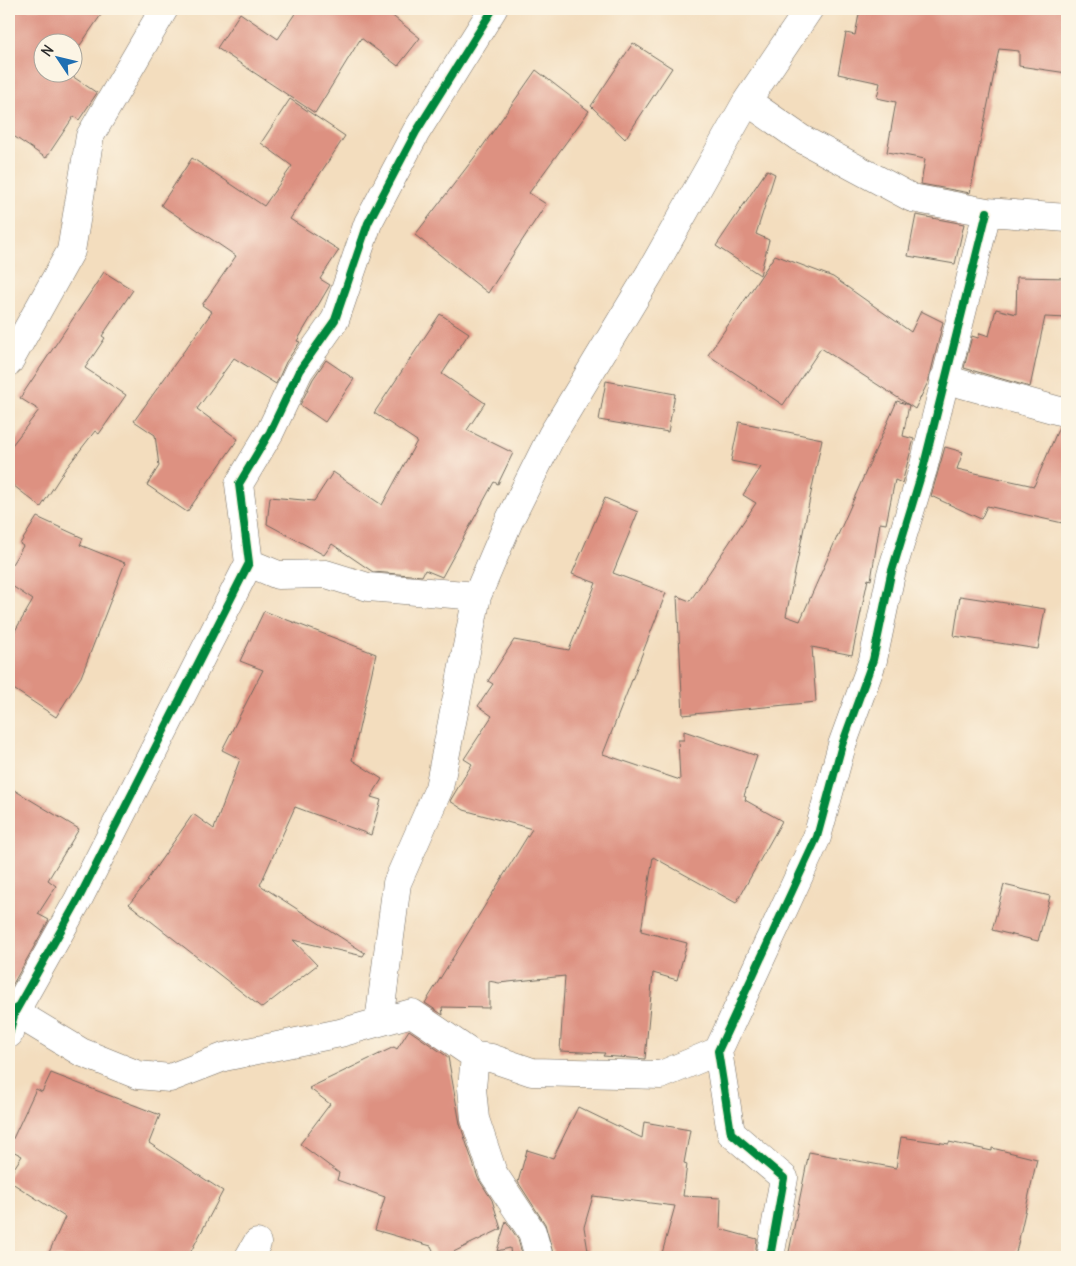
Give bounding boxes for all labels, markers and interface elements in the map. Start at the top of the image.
north arrow [32,32,82,82]
text: N [37,41,58,60]

